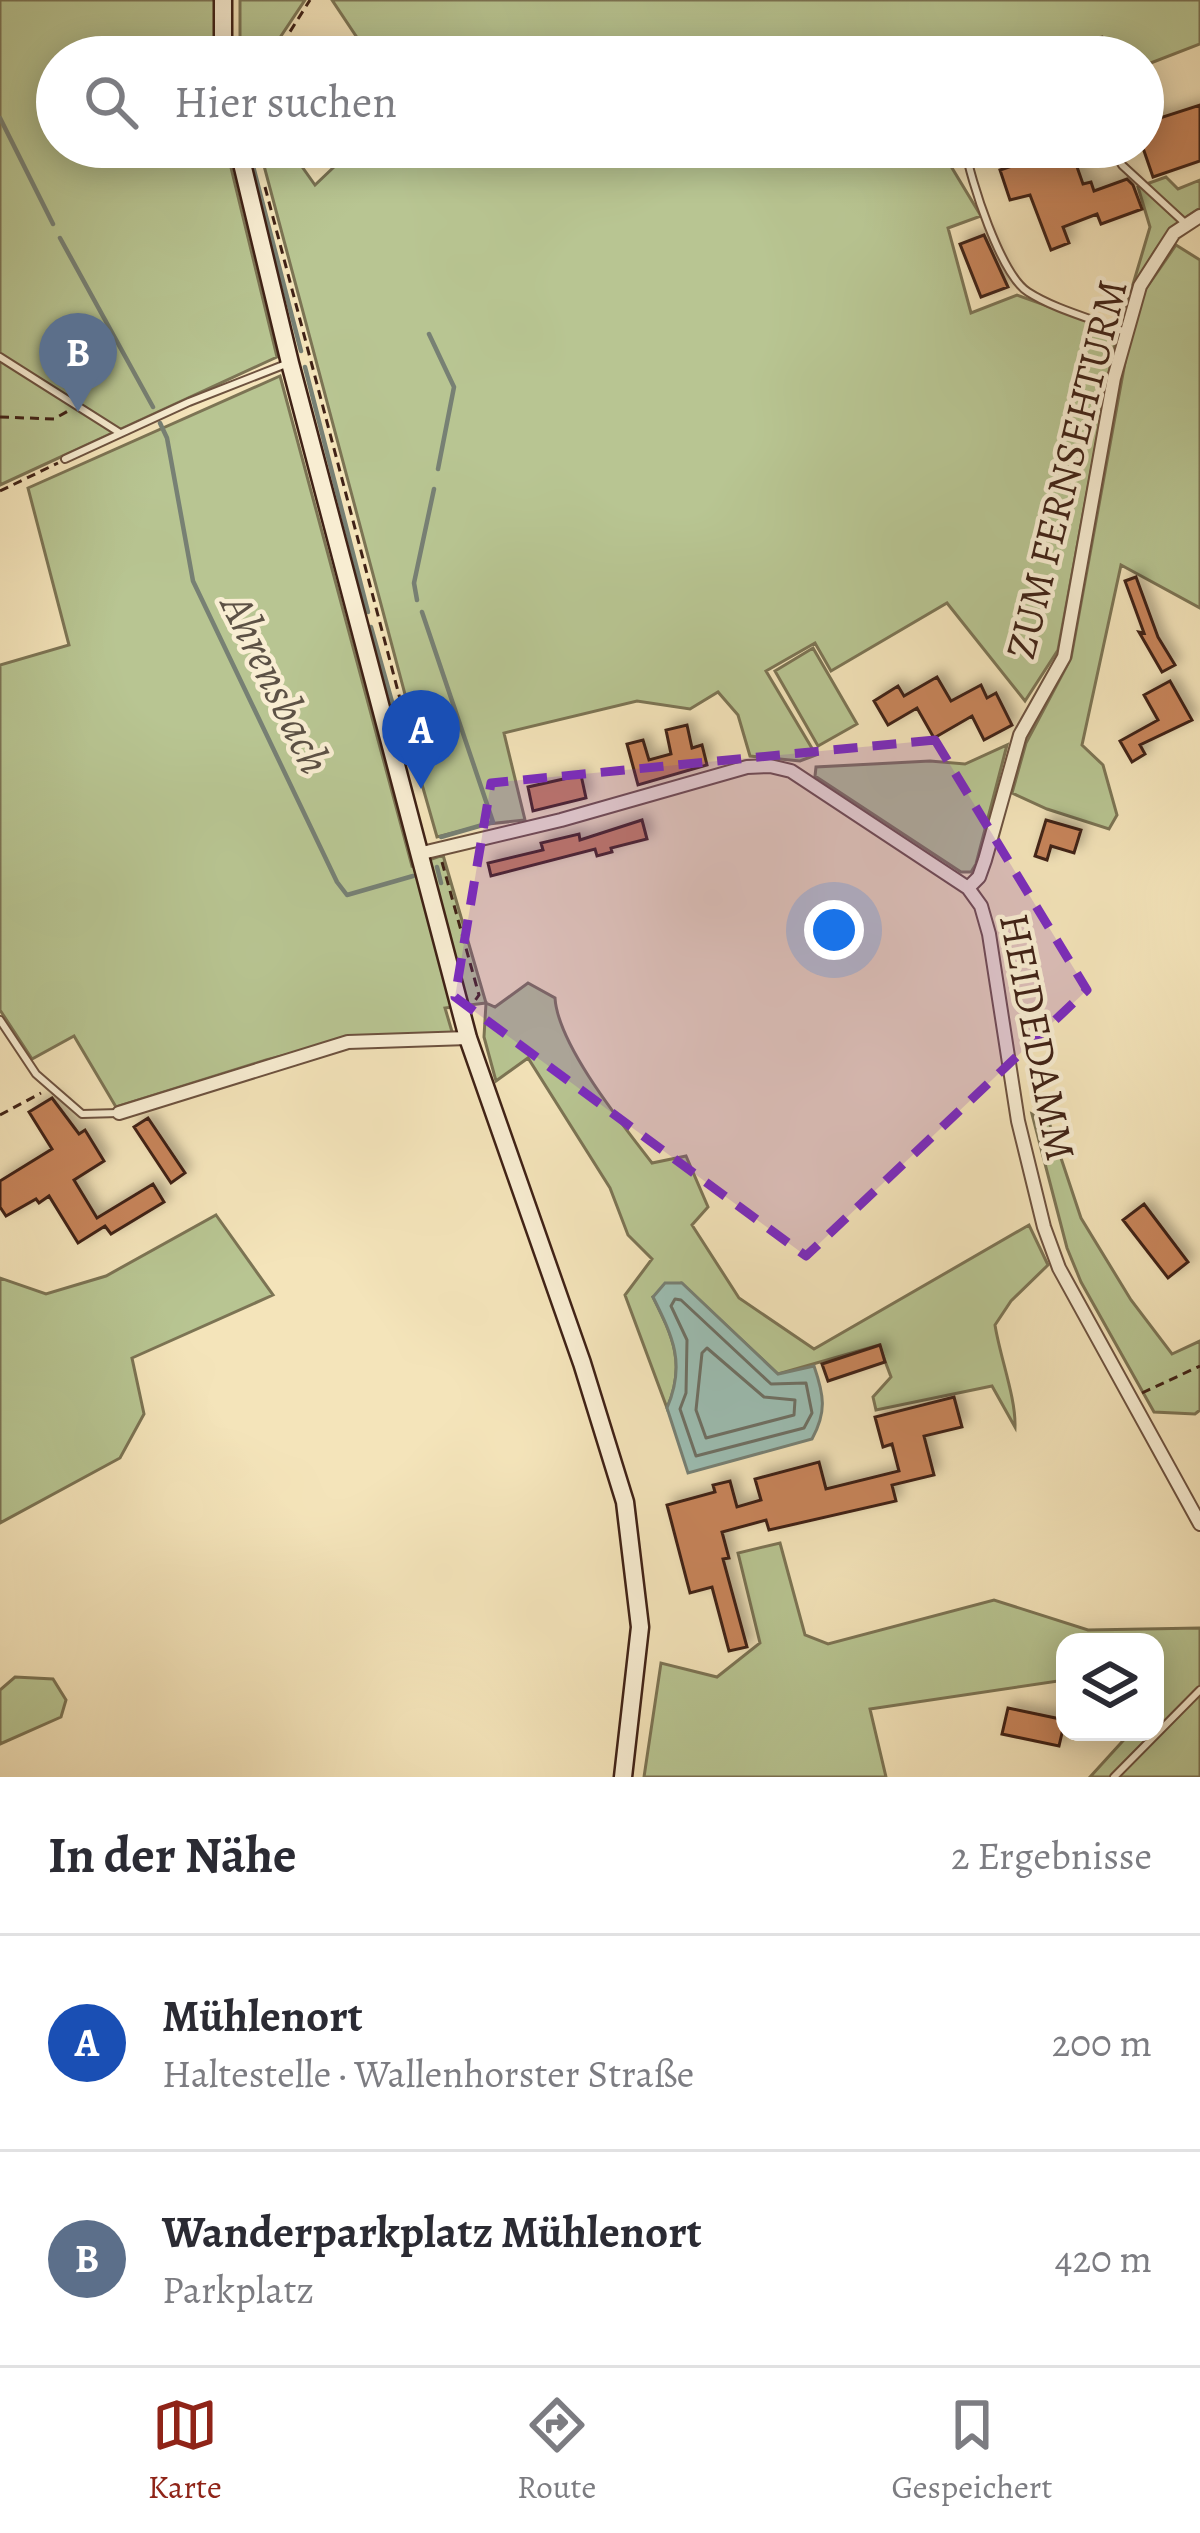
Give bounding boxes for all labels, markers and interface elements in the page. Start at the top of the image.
search box [36,36,1164,168]
icon: search [78,69,144,135]
text: Hier suchen [174,71,397,133]
street label: ZUM FERNSEHTURM [991,273,1141,665]
pin: B [39,313,117,412]
water label: Ahrensbach [205,582,346,785]
pin: A [382,690,460,789]
your location [804,900,864,960]
street label: HEIDEDAMM [986,908,1090,1166]
map controls [1056,1633,1164,1741]
button: layers [1056,1633,1164,1741]
text: In der Nähe [48,1820,297,1890]
text: 2 Ergebnisse [951,1829,1152,1882]
text: Mühlenort [162,1985,363,2047]
text: A [75,2016,99,2069]
text: 200 m [1052,2016,1152,2069]
text: Haltestelle · Wallenhorster Straße [162,2047,694,2100]
text: Wanderparkplatz Mühlenort [162,2201,702,2263]
text: B [75,2232,99,2285]
text: 420 m [1055,2232,1152,2285]
text: Parkplatz [162,2263,314,2316]
tab: Karte [148,2392,222,2509]
tab: Route [517,2392,596,2509]
tab: Gespeichert [891,2392,1052,2509]

